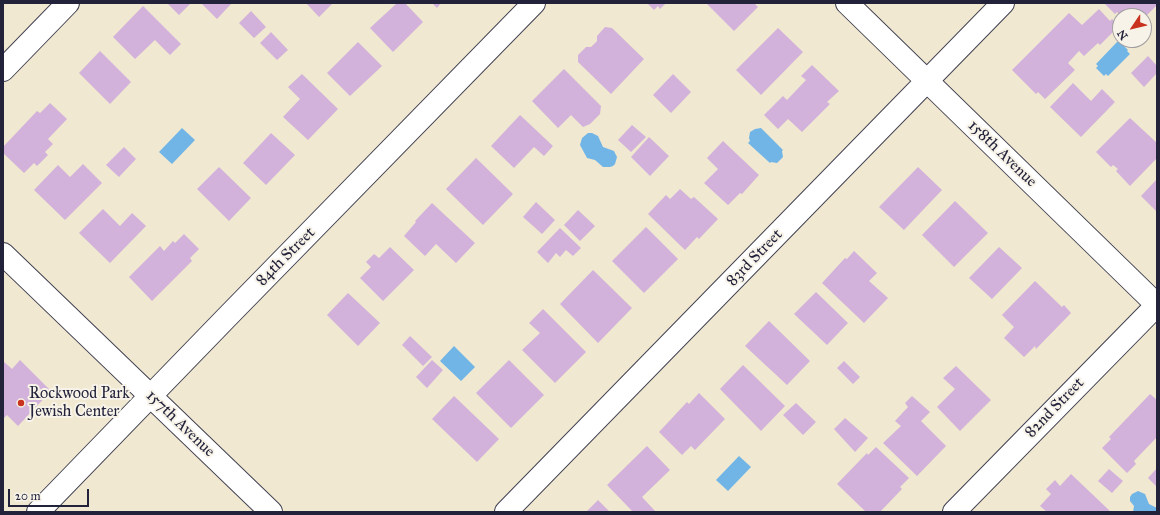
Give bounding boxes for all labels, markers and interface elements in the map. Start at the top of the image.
north arrow [1112,8,1152,48]
text: N [1115,27,1131,42]
street label: 158th Avenue [964,116,1040,192]
street label: 84th Street [253,224,319,290]
street label: 83rd Street [723,225,787,291]
street label: 82nd Street [1022,374,1088,442]
place label: Rockwood Park Jewish Center [29,384,130,422]
street label: 157th Avenue [142,386,218,462]
marker: Rockwood Park Jewish Center [16,398,26,408]
scale bar [10,481,91,507]
text: 20 m [15,489,41,503]

